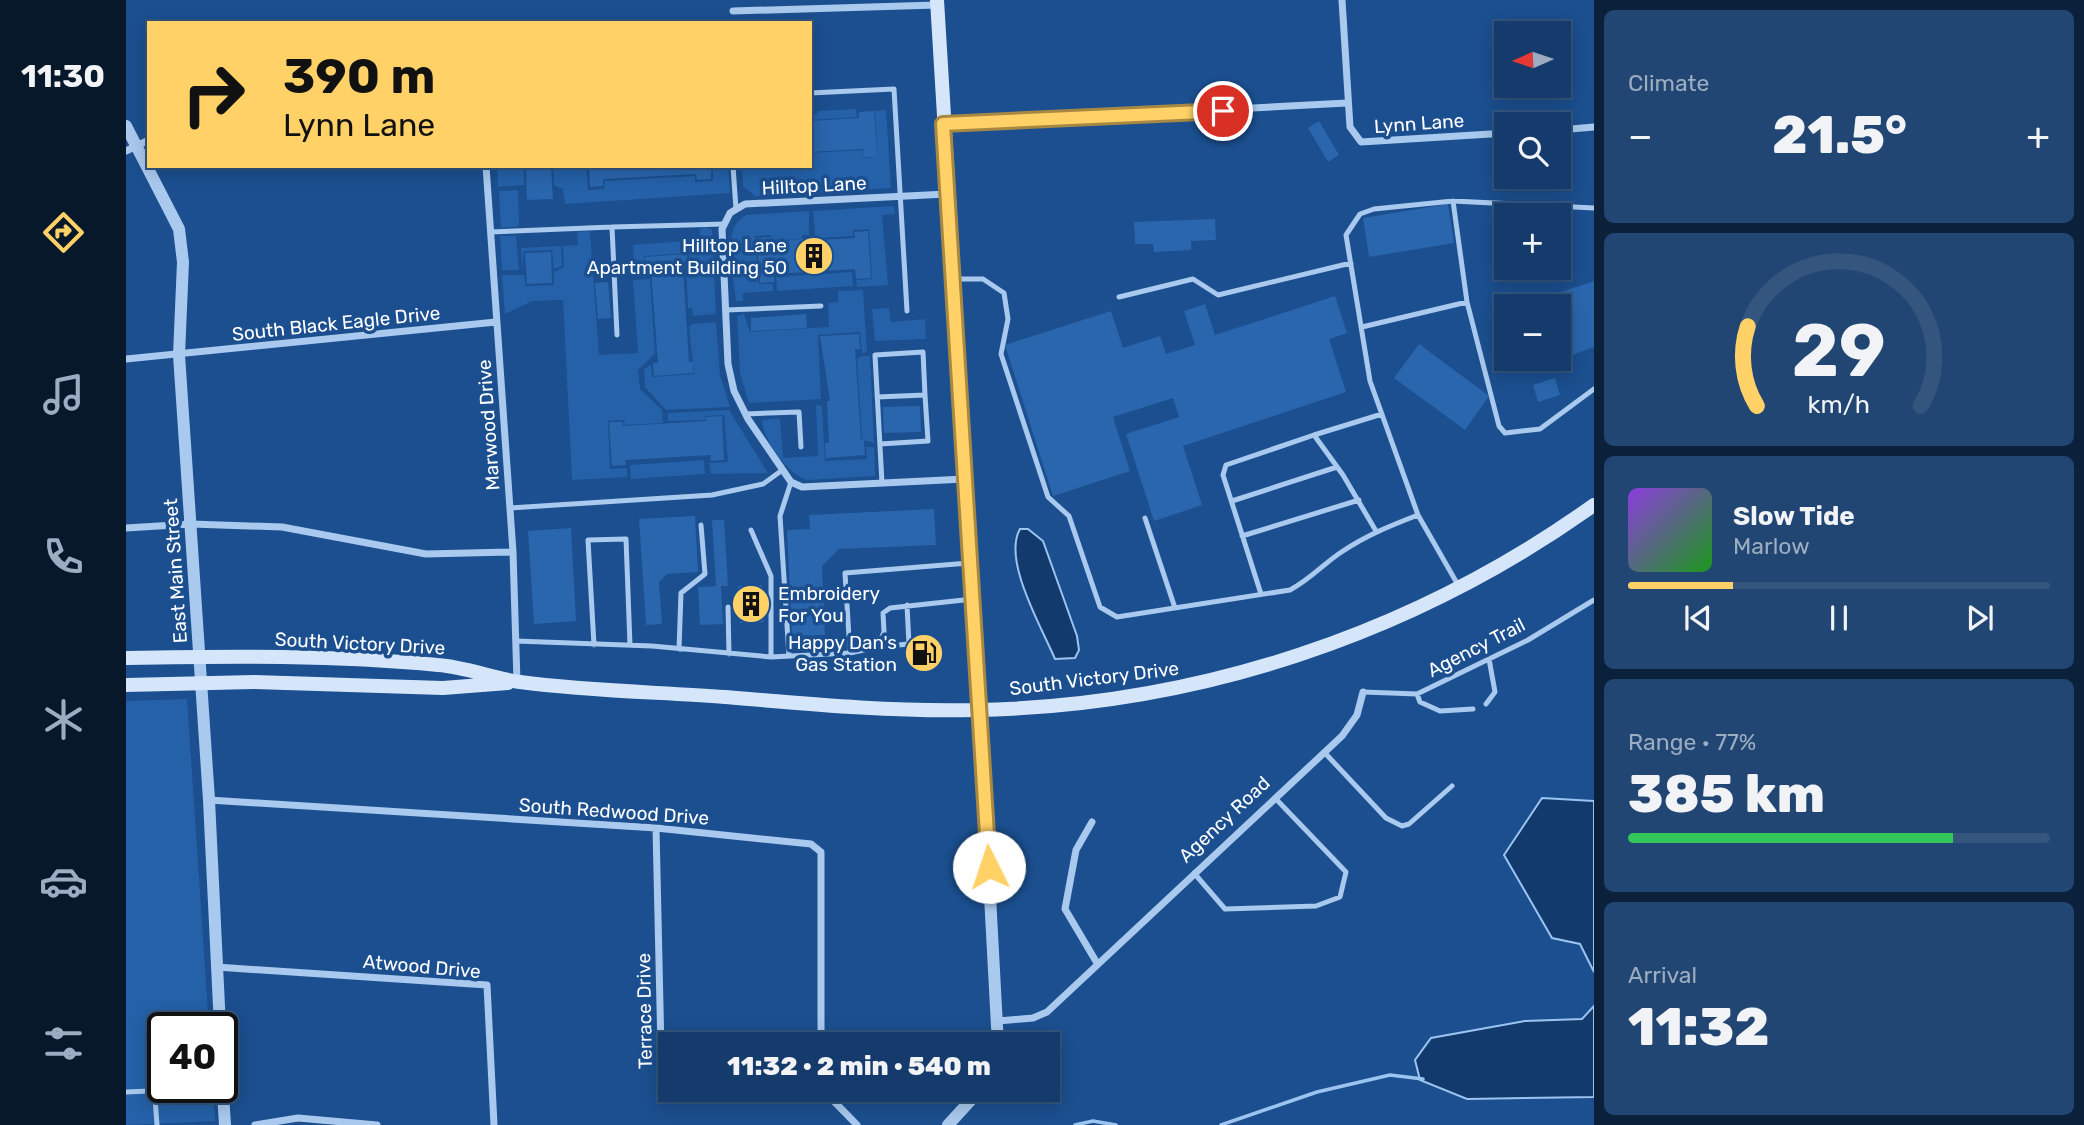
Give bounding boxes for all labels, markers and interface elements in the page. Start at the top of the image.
north arrow [1494,21,1572,98]
map controls [1494,21,1571,371]
text: 390 m [283,47,435,105]
icon: right [168,49,259,140]
text: 11:30 [21,57,105,95]
text: Climate [1628,69,1709,97]
pin [1193,81,1253,141]
icon: arrive [1204,92,1242,130]
text: 21.5° [1772,104,1907,166]
text: Lynn Lane [283,106,435,144]
street label: Lynn Lane [1373,109,1465,138]
button: search [1494,112,1571,189]
text: − [1628,113,1653,159]
text: + [2026,113,2050,159]
street label: Hilltop Lane [761,171,867,200]
button: + [1494,203,1571,280]
icon: directions [39,208,88,257]
place label: Hilltop Lane Apartment Building 50 [587,234,787,279]
building icon: Hilltop Lane Apartment Building 50 [793,235,835,277]
button: − [1494,294,1571,371]
street label: South Black Eagle Drive [231,301,441,346]
text: 29 [1792,308,1886,394]
street label: Marwood Drive [472,359,505,491]
icon: music [39,370,88,419]
text: km/h [1808,389,1870,418]
street label: East Main Street [159,497,192,644]
text: Slow Tide [1733,501,1855,532]
icon: phone [39,532,88,581]
text: Marlow [1733,532,1810,560]
place label: Embroidery For You [778,582,880,627]
building icon: Embroidery For You [730,583,772,625]
icon: previous [1679,599,1717,637]
icon: pause [1820,599,1858,637]
icon: next [1961,599,1999,637]
street label: Agency Trail [1423,613,1529,682]
street label: South Victory Drive [274,628,446,659]
place label: Happy Dan's Gas Station [788,631,897,676]
fuel station icon: Happy Dan's Gas Station [903,632,945,674]
street label: South Victory Drive [1008,657,1180,700]
icon: climate [39,695,88,744]
text: Range · 77% [1628,728,1756,756]
text: 385 km [1628,763,1825,825]
street label: Agency Road [1174,771,1275,867]
street label: South Redwood Drive [518,793,710,830]
position arrow [952,830,1026,904]
icon: car [39,857,88,906]
street label: Atwood Drive [362,950,482,983]
street label: Terrace Drive [632,953,657,1069]
text: Arrival [1628,961,1697,989]
text: 11:32 [1628,996,1770,1058]
speed limit sign: 40 [147,1012,238,1103]
icon: filters [39,1019,88,1068]
text: 11:32 · 2 min · 540 m [727,1051,991,1082]

